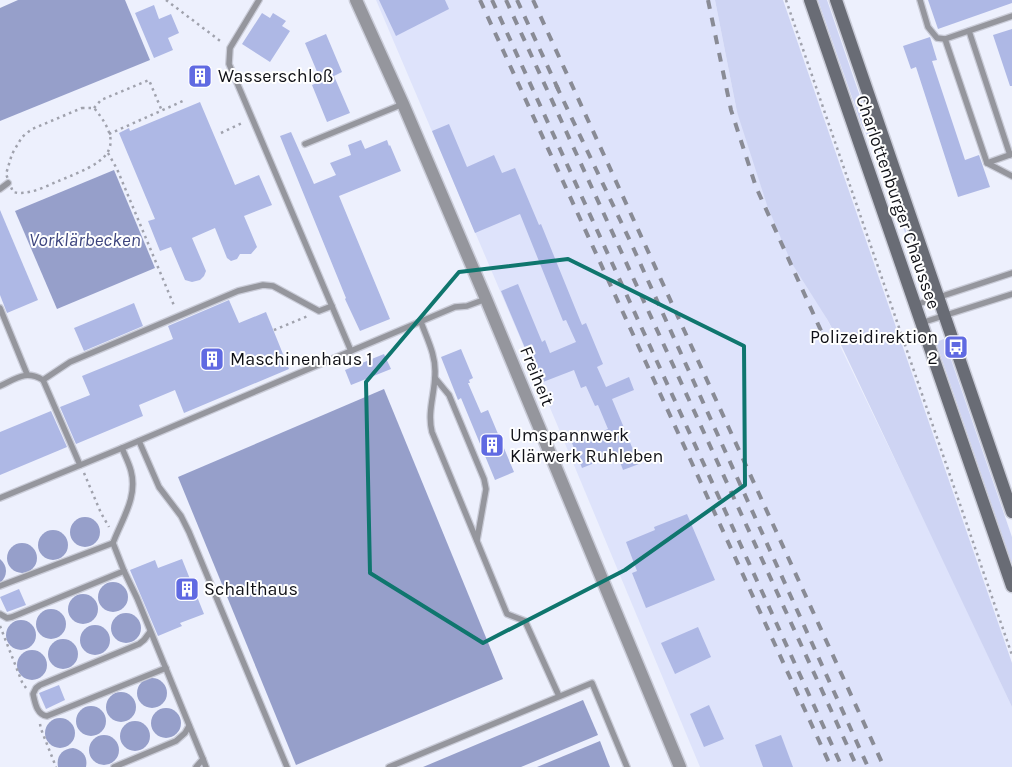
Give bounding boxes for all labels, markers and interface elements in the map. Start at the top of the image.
building icon: Wasserschloß [187,63,213,89]
place label: Wasserschloß [218,65,334,87]
street label: Charlottenburger Chaussee [851,92,945,312]
water label: Vorklärbecken [29,229,141,251]
place label: Polizeidirektion 2 [810,326,938,369]
bus stop icon: Polizeidirektion 2 [943,334,969,360]
street label: Freiheit [515,343,559,409]
building icon: Maschinenhaus 1 [199,346,225,372]
place label: Maschinenhaus 1 [230,348,372,370]
place label: Umspannwerk Klärwerk Ruhleben [510,424,663,467]
building icon: Umspannwerk Klärwerk Ruhleben [479,432,505,458]
building icon: Schalthaus [174,576,200,602]
place label: Schalthaus [204,578,298,600]

